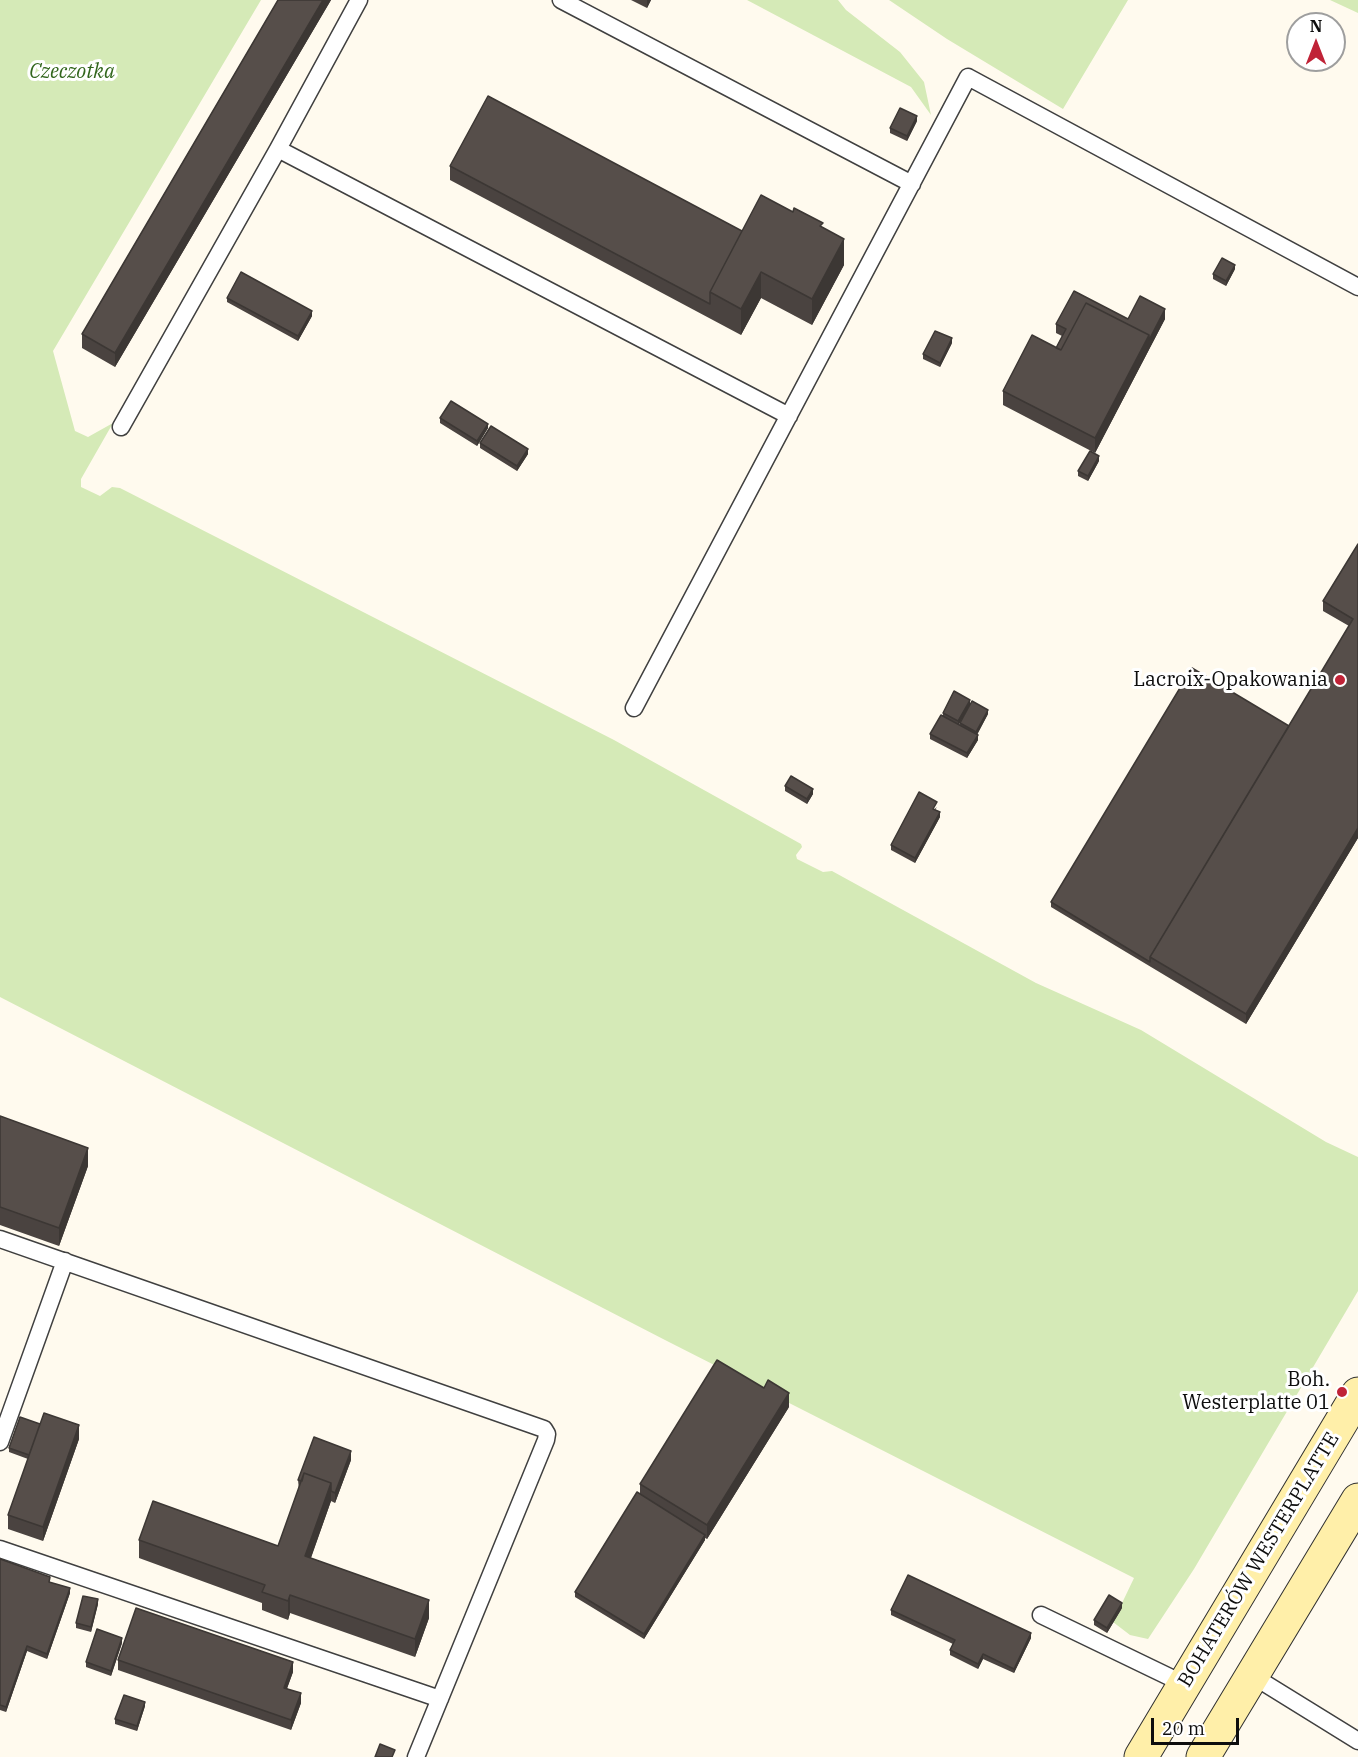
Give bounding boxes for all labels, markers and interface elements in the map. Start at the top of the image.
north arrow [1286,12,1346,72]
text: N [1310,16,1322,36]
park label: Czeczotka [29,60,115,84]
place label: Lacroix-Opakowania [1133,668,1328,692]
marker: Lacroix-Opakowania [1333,673,1347,687]
place label: Boh. Westerplatte 01 [1182,1368,1330,1415]
marker: Boh. Westerplatte 01 [1335,1385,1349,1399]
street label: BOHATERÓW WESTERPLATTE [1173,1428,1345,1692]
scale bar [1154,1706,1242,1744]
text: 20 m [1162,1717,1205,1740]

